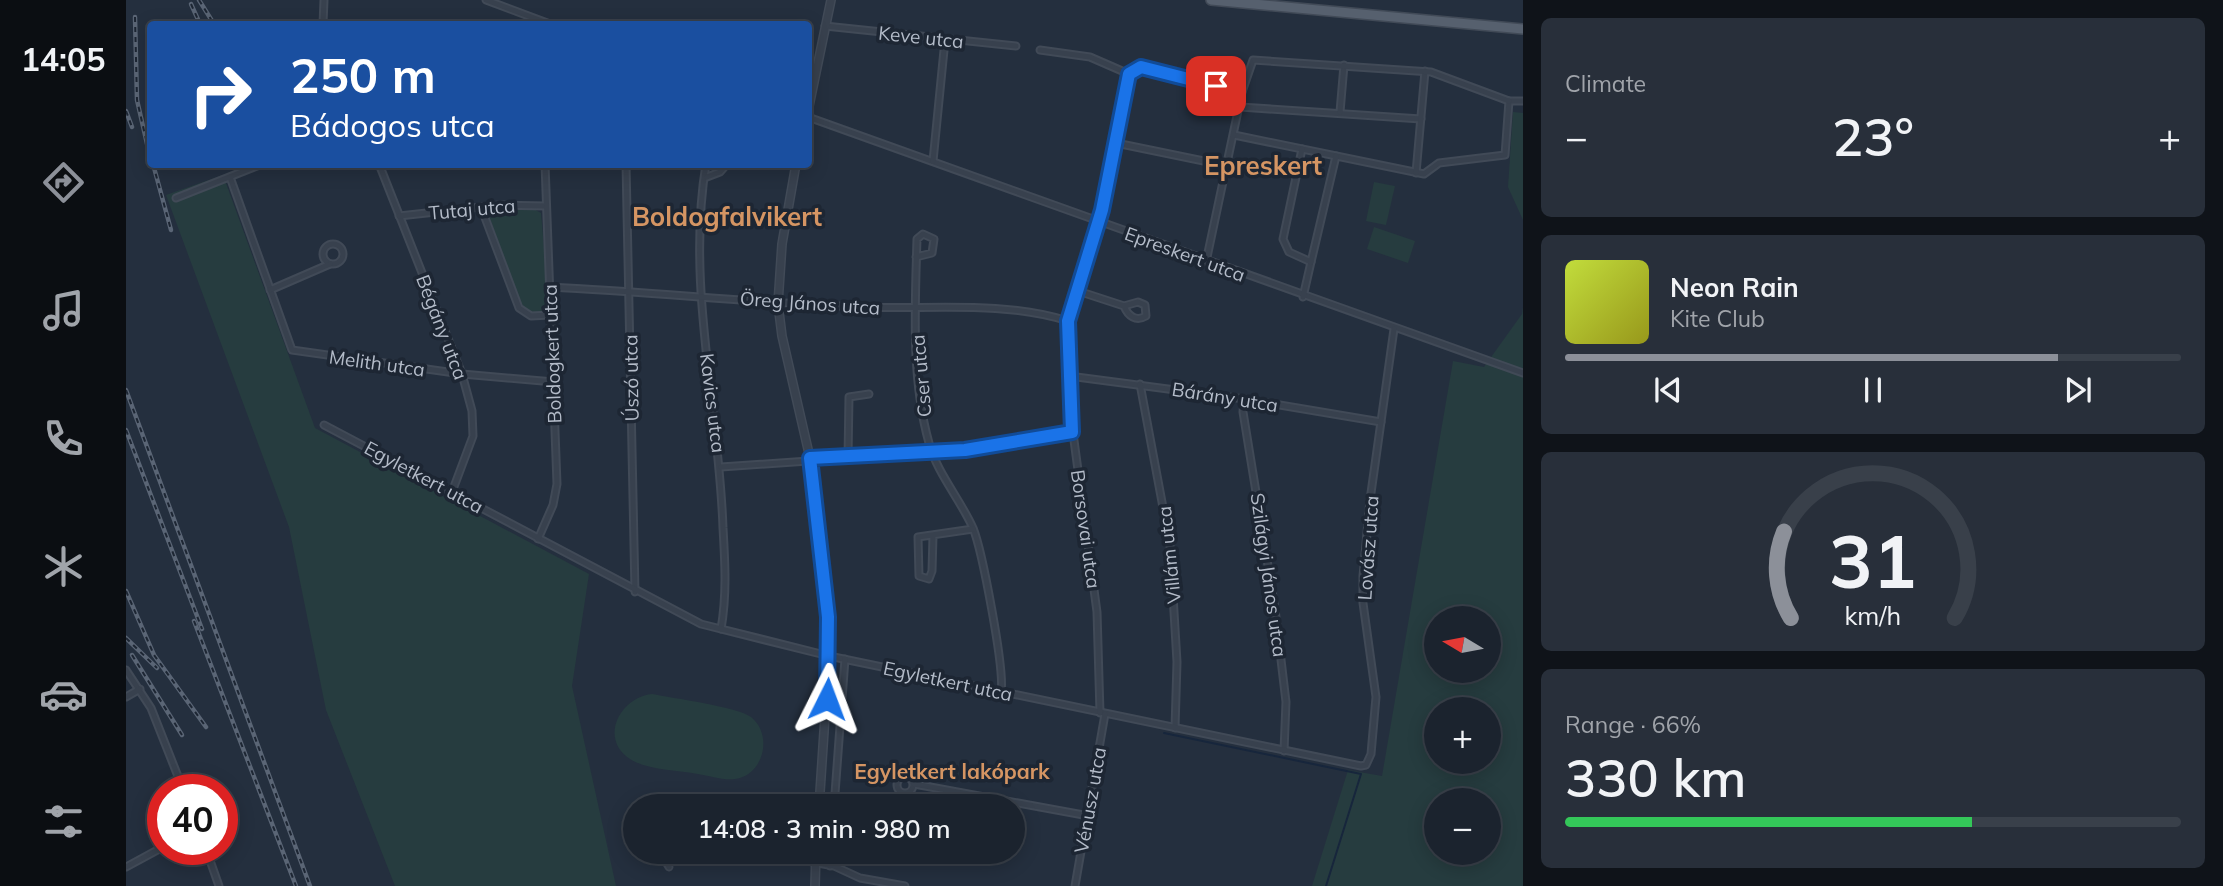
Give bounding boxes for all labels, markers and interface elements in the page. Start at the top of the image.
street label: Keve utca [877,21,965,53]
text: 14:05 [21,39,105,79]
text: 250 m [290,44,436,105]
icon: right [175,49,266,140]
pin [1186,56,1246,116]
icon: arrive [1197,67,1235,105]
text: Climate [1565,69,1646,98]
text: 23° [1832,104,1914,169]
text: Bádogos utca [290,105,495,145]
text: − [1565,113,1588,161]
text: + [2158,113,2181,161]
district label: Epreskert [1204,149,1322,182]
icon: directions [39,158,88,207]
street label: Tutaj utca [428,193,516,225]
district label: Boldogfalvikert [632,200,822,233]
street label: Epreskert utca [1122,221,1248,287]
street label: Bégány utca [411,271,473,383]
text: Neon Rain [1670,271,1799,304]
street label: Boldogkert utca [538,284,566,424]
icon: music [39,286,88,335]
street label: Öreg János utca [739,286,881,320]
text: Kite Club [1670,304,1765,333]
street label: Úszó utca [618,334,644,422]
street label: Cser utca [905,334,937,418]
street label: Melith utca [327,344,427,382]
street label: Kavics utca [695,352,731,454]
icon: previous [1649,371,1687,409]
icon: pause [1854,371,1892,409]
icon: next [2059,371,2097,409]
street label: Bárány utca [1170,377,1280,417]
icon: phone [39,414,88,463]
street label: Egyletkert utca [360,436,488,518]
street label: Borsovai utca [1066,468,1106,590]
street label: Szilágyi János utca [1246,491,1292,659]
street label: Lovász utca [1352,495,1384,601]
street label: Villám utca [1152,505,1186,605]
text: 31 [1829,515,1917,606]
icon: climate [39,542,88,591]
text: km/h [1845,599,1901,630]
north arrow [1424,606,1502,682]
map controls [1424,606,1501,865]
street label: Egyletkert utca [881,656,1015,706]
position arrow [790,662,864,736]
icon: car [39,670,88,719]
button: + [1424,697,1501,774]
text: Range · 66% [1565,710,1701,739]
street label: Vénusz utca [1069,745,1111,855]
text: 330 km [1565,745,1746,810]
district label: Egyletkert lakópark [854,758,1050,784]
speed limit sign: 40 [147,774,238,865]
button: − [1424,788,1501,865]
icon: filters [39,797,88,846]
text: 14:08 · 3 min · 980 m [697,812,951,845]

